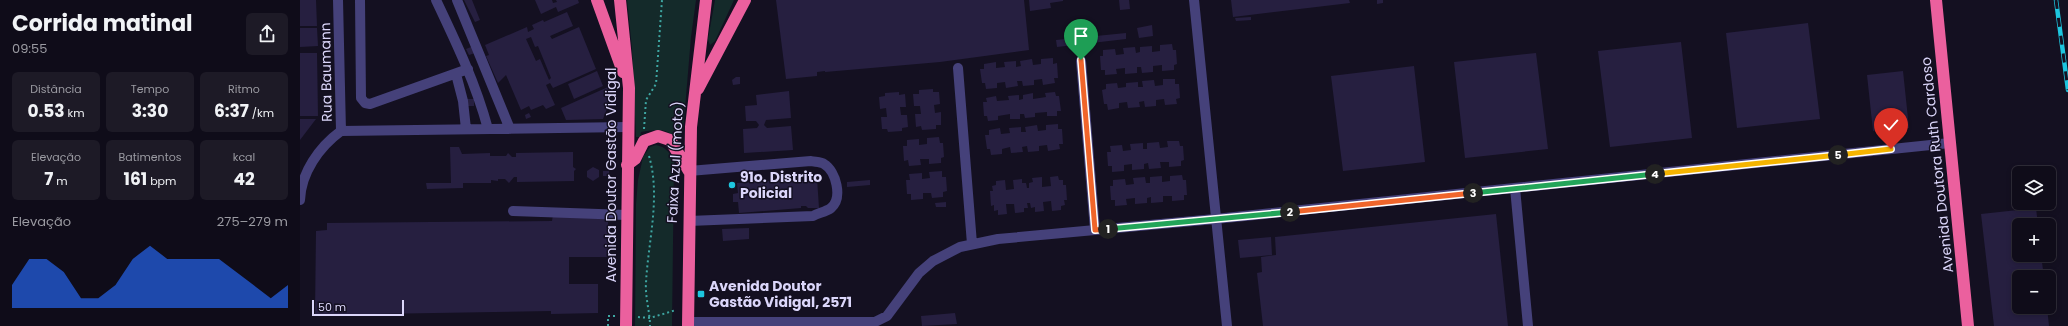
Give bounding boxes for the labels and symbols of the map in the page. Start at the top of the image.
pin [1064,19,1098,60]
street label: Rua Baumann [315,22,337,122]
street label: Avenida Doutora Ruth Cardoso [1916,56,1958,274]
street label: Avenida Doutor Gastão Vidigal [601,68,621,282]
street label: Faixa Azul (moto) [662,101,688,223]
pin [1874,108,1908,149]
pin: 5 [1828,145,1848,165]
pin: 4 [1645,164,1665,184]
place label: 91o. Distrito Policial [740,167,822,203]
marker: 91o. Distrito Policial [727,180,737,190]
pin: 3 [1463,183,1483,203]
pin: 2 [1280,202,1300,222]
pin: 1 [1098,219,1118,239]
place label: Avenida Doutor Gastão Vidigal, 2571 [709,276,852,312]
marker: Avenida Doutor Gastão Vidigal, 2571 [696,289,706,299]
scale bar [312,298,404,317]

